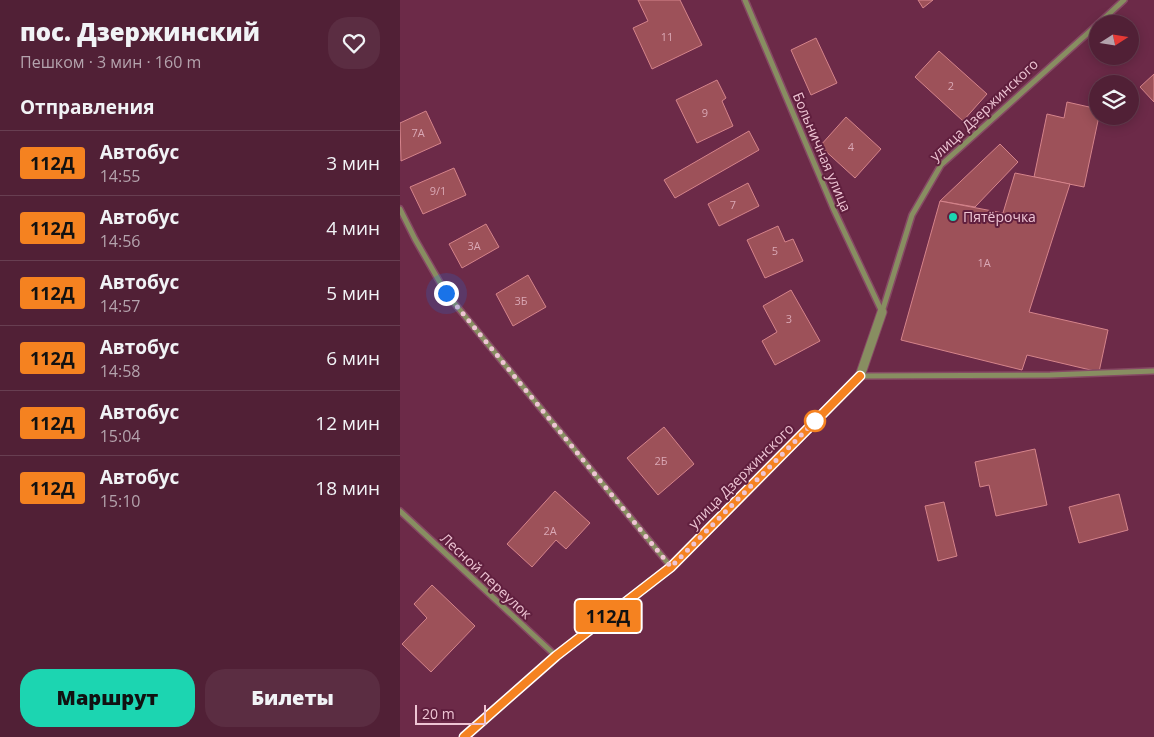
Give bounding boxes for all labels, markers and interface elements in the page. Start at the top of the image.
text: пос. Дзержинский [20,15,260,48]
north arrow [1089,15,1139,65]
map controls [1089,15,1139,125]
button: heart [328,17,380,69]
house number: 11 [661,29,673,44]
text: Пешком · 3 мин · 160 m [20,51,201,73]
street label: улица Дзержинского [925,54,1042,165]
button: layers [1089,75,1139,125]
house number: 2 [948,78,954,93]
street label: Больничная улица [789,89,856,214]
text: Отправления [20,94,154,120]
house number: 9 [702,105,708,120]
house number: 7А [411,125,425,140]
text: Автобус [100,139,179,165]
house number: 4 [848,139,855,154]
text: 3 мин [326,150,380,176]
text: 112Д [30,151,75,175]
text: 14:55 [100,165,140,187]
house number: 9/1 [430,183,446,198]
house number: 7 [730,197,736,212]
text: Автобус [100,204,179,230]
place label: Пятёрочка [963,207,1036,226]
marker: Пятёрочка [947,211,959,223]
text: 4 мин [326,215,380,241]
text: 112Д [30,216,75,240]
text: 14:56 [100,230,140,252]
house number: 3А [467,238,481,253]
house number: 5 [772,243,778,258]
house number: 1А [977,255,991,270]
text: Автобус [100,269,179,295]
text: 5 мин [326,280,380,306]
text: 112Д [30,281,75,305]
your location [434,281,459,306]
house number: 3Б [514,293,528,308]
text: 14:57 [100,295,140,317]
house number: 3 [786,311,792,326]
text: Автобус [100,334,179,360]
text: 6 мин [326,345,380,371]
text: 112Д [30,346,75,370]
text: 14:58 [100,360,140,382]
text: Автобус [100,399,179,425]
text: 12 мин [315,410,380,436]
unlabelled marker [804,410,826,432]
text: 112Д [30,411,75,435]
street label: улица Дзержинского [684,419,797,532]
text: 15:04 [100,425,140,447]
house number: 2Б [654,453,668,468]
text: Автобус [100,464,179,490]
text: 18 мин [315,475,380,501]
text: 112Д [30,476,75,500]
text: 15:10 [100,490,140,512]
house number: 2А [543,523,557,538]
street label: Лесной переулок [437,528,536,623]
line badge: 112Д [573,600,643,632]
text: 112Д [586,604,630,628]
button: Маршрут [20,669,195,727]
button: Билеты [205,669,380,727]
scale bar [415,702,486,725]
text: 20 m [422,704,455,723]

